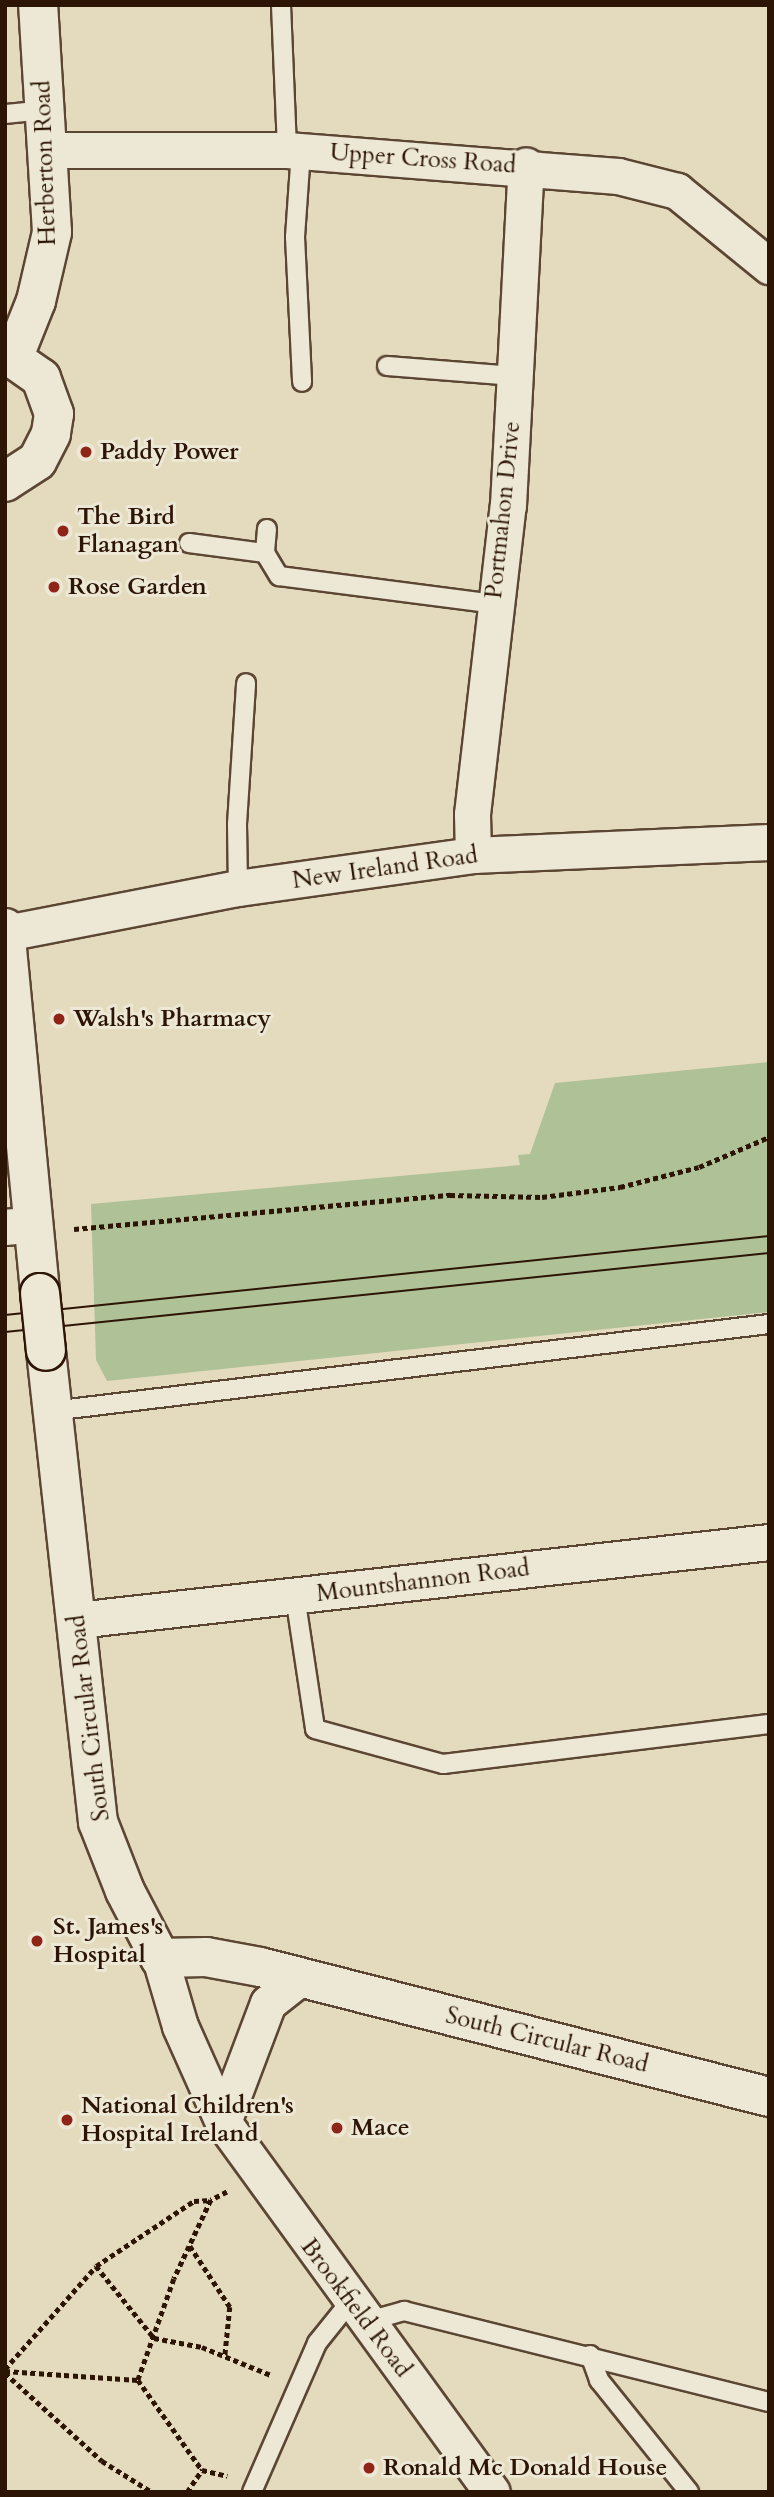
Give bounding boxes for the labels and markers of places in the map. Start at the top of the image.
place label: Paddy Power [100,438,239,466]
marker: Paddy Power [78,444,94,460]
place label: The Bird Flanagan [77,503,179,559]
marker: The Bird Flanagan [55,523,71,539]
place label: Rose Garden [68,573,207,601]
marker: Rose Garden [46,579,62,595]
place label: Walsh's Pharmacy [73,1005,271,1033]
marker: Walsh's Pharmacy [51,1011,67,1027]
place label: St. James's Hospital [53,1913,163,1969]
marker: St. James's Hospital [27,1931,47,1951]
place label: National Children's Hospital Ireland [81,2092,294,2148]
marker: National Children's Hospital Ireland [59,2112,75,2128]
place label: Mace [351,2114,410,2142]
marker: Mace [329,2120,345,2136]
place label: Ronald Mc Donald House [383,2454,667,2482]
marker: Ronald Mc Donald House [361,2460,377,2476]

